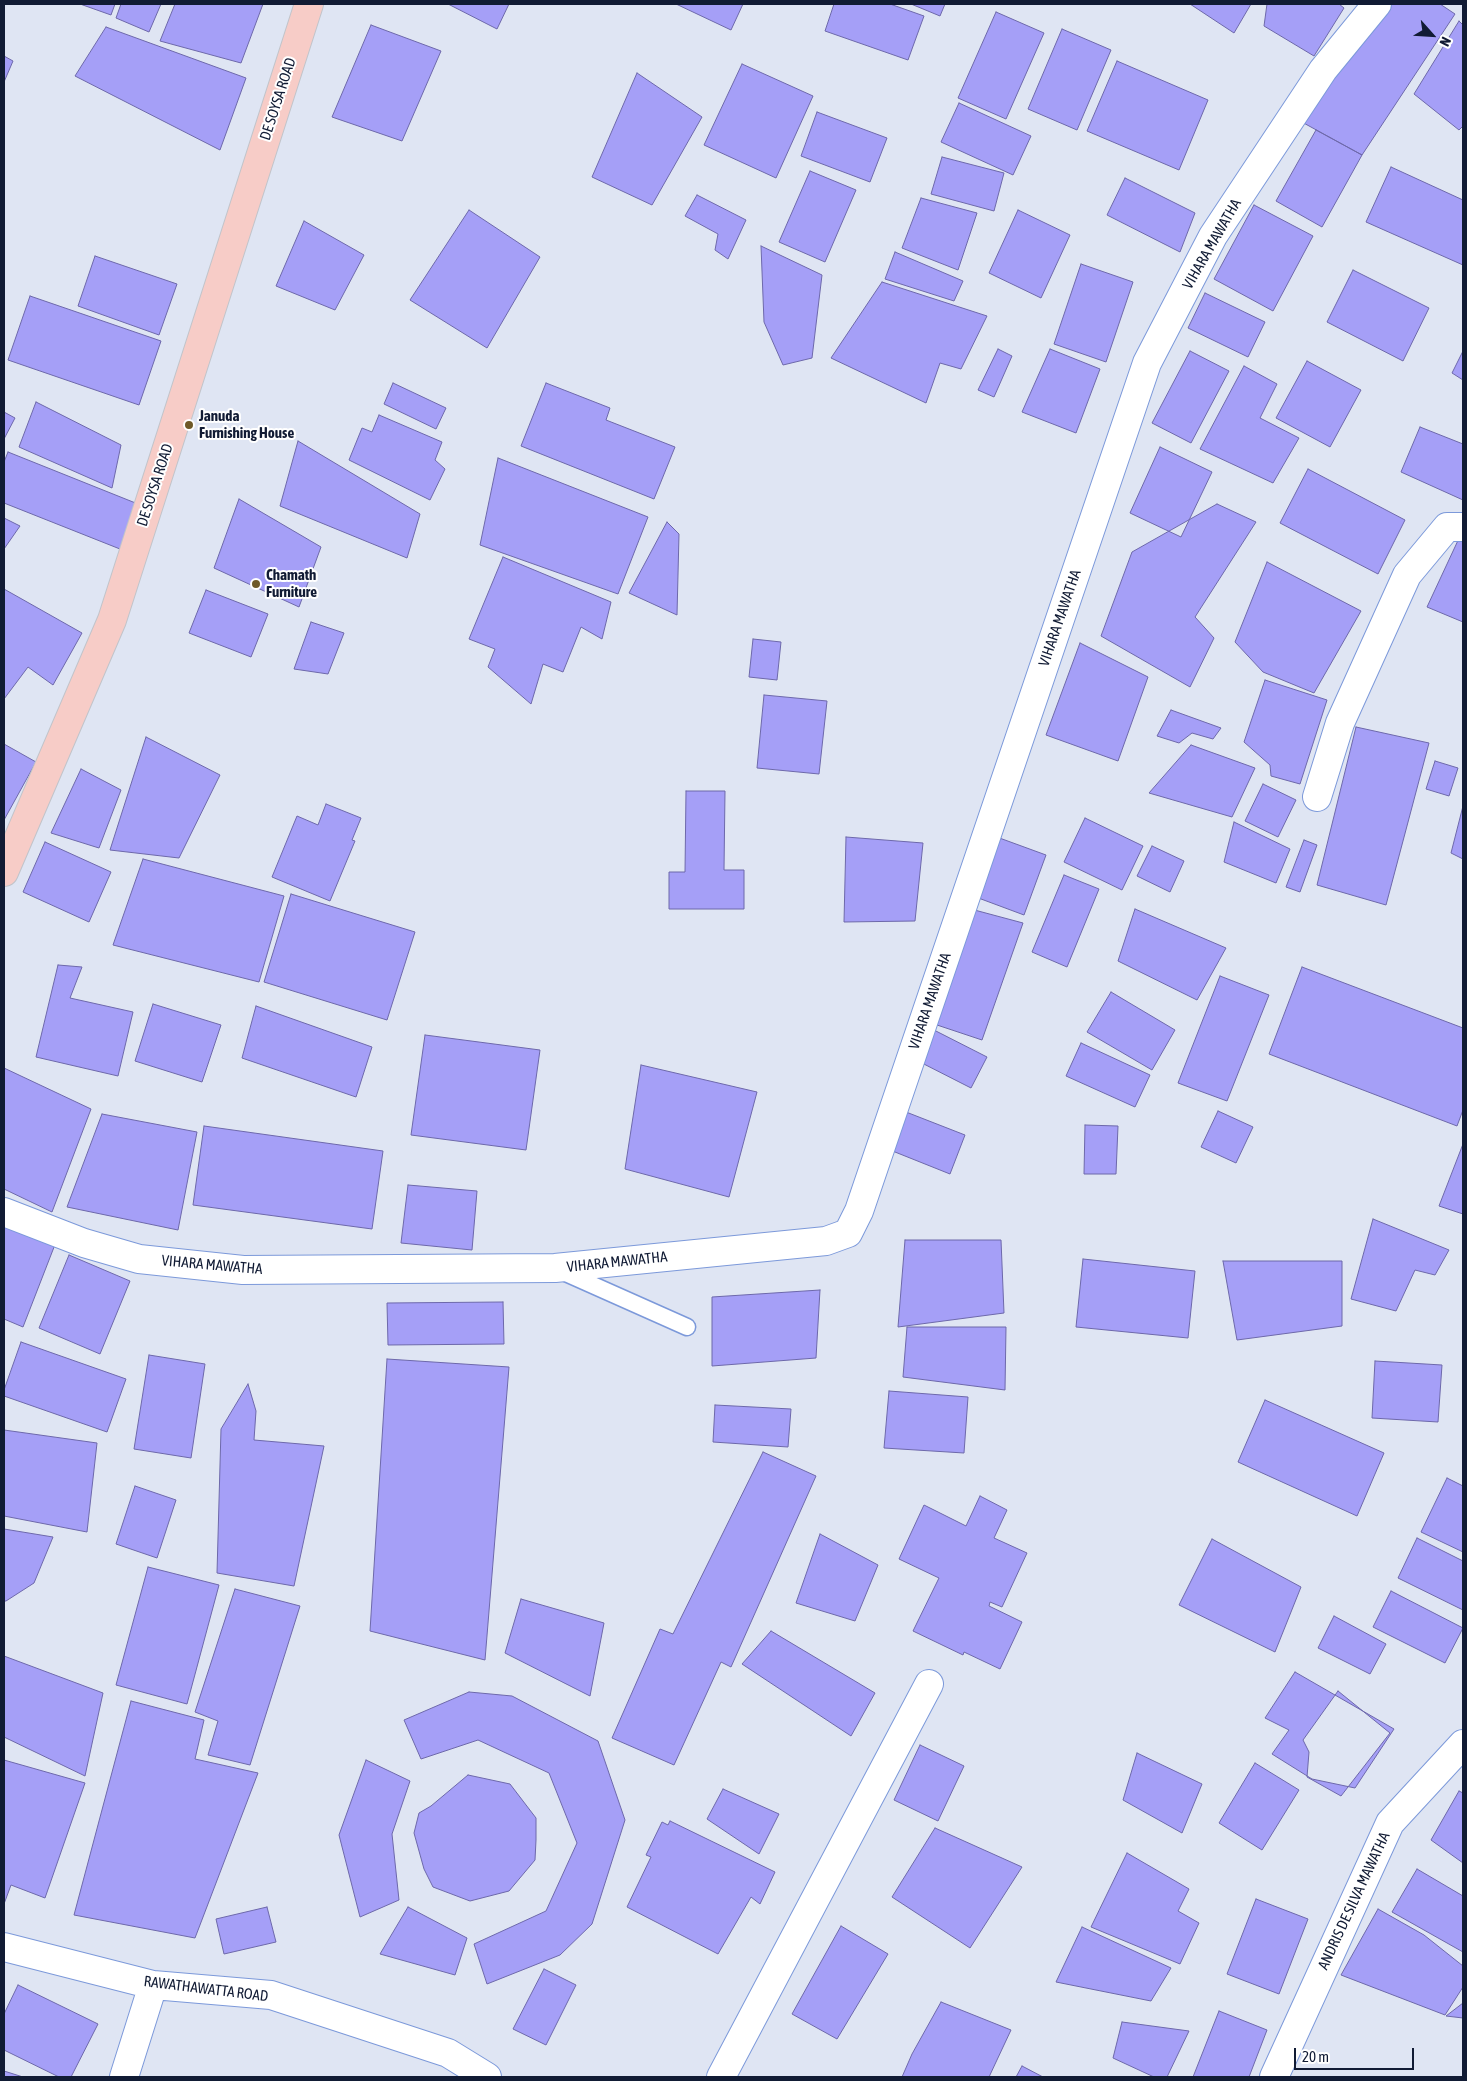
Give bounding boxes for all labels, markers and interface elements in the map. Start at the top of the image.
north arrow [1407,10,1457,60]
text: N [1436,34,1454,49]
street label: DE SOYSA ROAD [256,55,300,143]
street label: VIHARA MAWATHA [1179,196,1245,292]
place label: Januda Furnishing House [199,407,294,442]
marker: Januda Furnishing House [183,419,195,431]
street label: DE SOYSA ROAD [133,441,177,529]
place label: Chamath Furniture [266,566,317,601]
street label: VIHARA MAWATHA [1035,567,1085,669]
marker: Chamath Furniture [250,578,262,590]
street label: VIHARA MAWATHA [905,950,955,1052]
street label: VIHARA MAWATHA [566,1248,668,1276]
street label: VIHARA MAWATHA [161,1252,263,1278]
street label: ANDRIS DE SILVA MAWATHA [1314,1829,1394,1973]
street label: RAWATHAWATTA ROAD [143,1972,269,2006]
scale bar [1297,2038,1417,2070]
text: 20 m [1302,2048,1329,2065]

